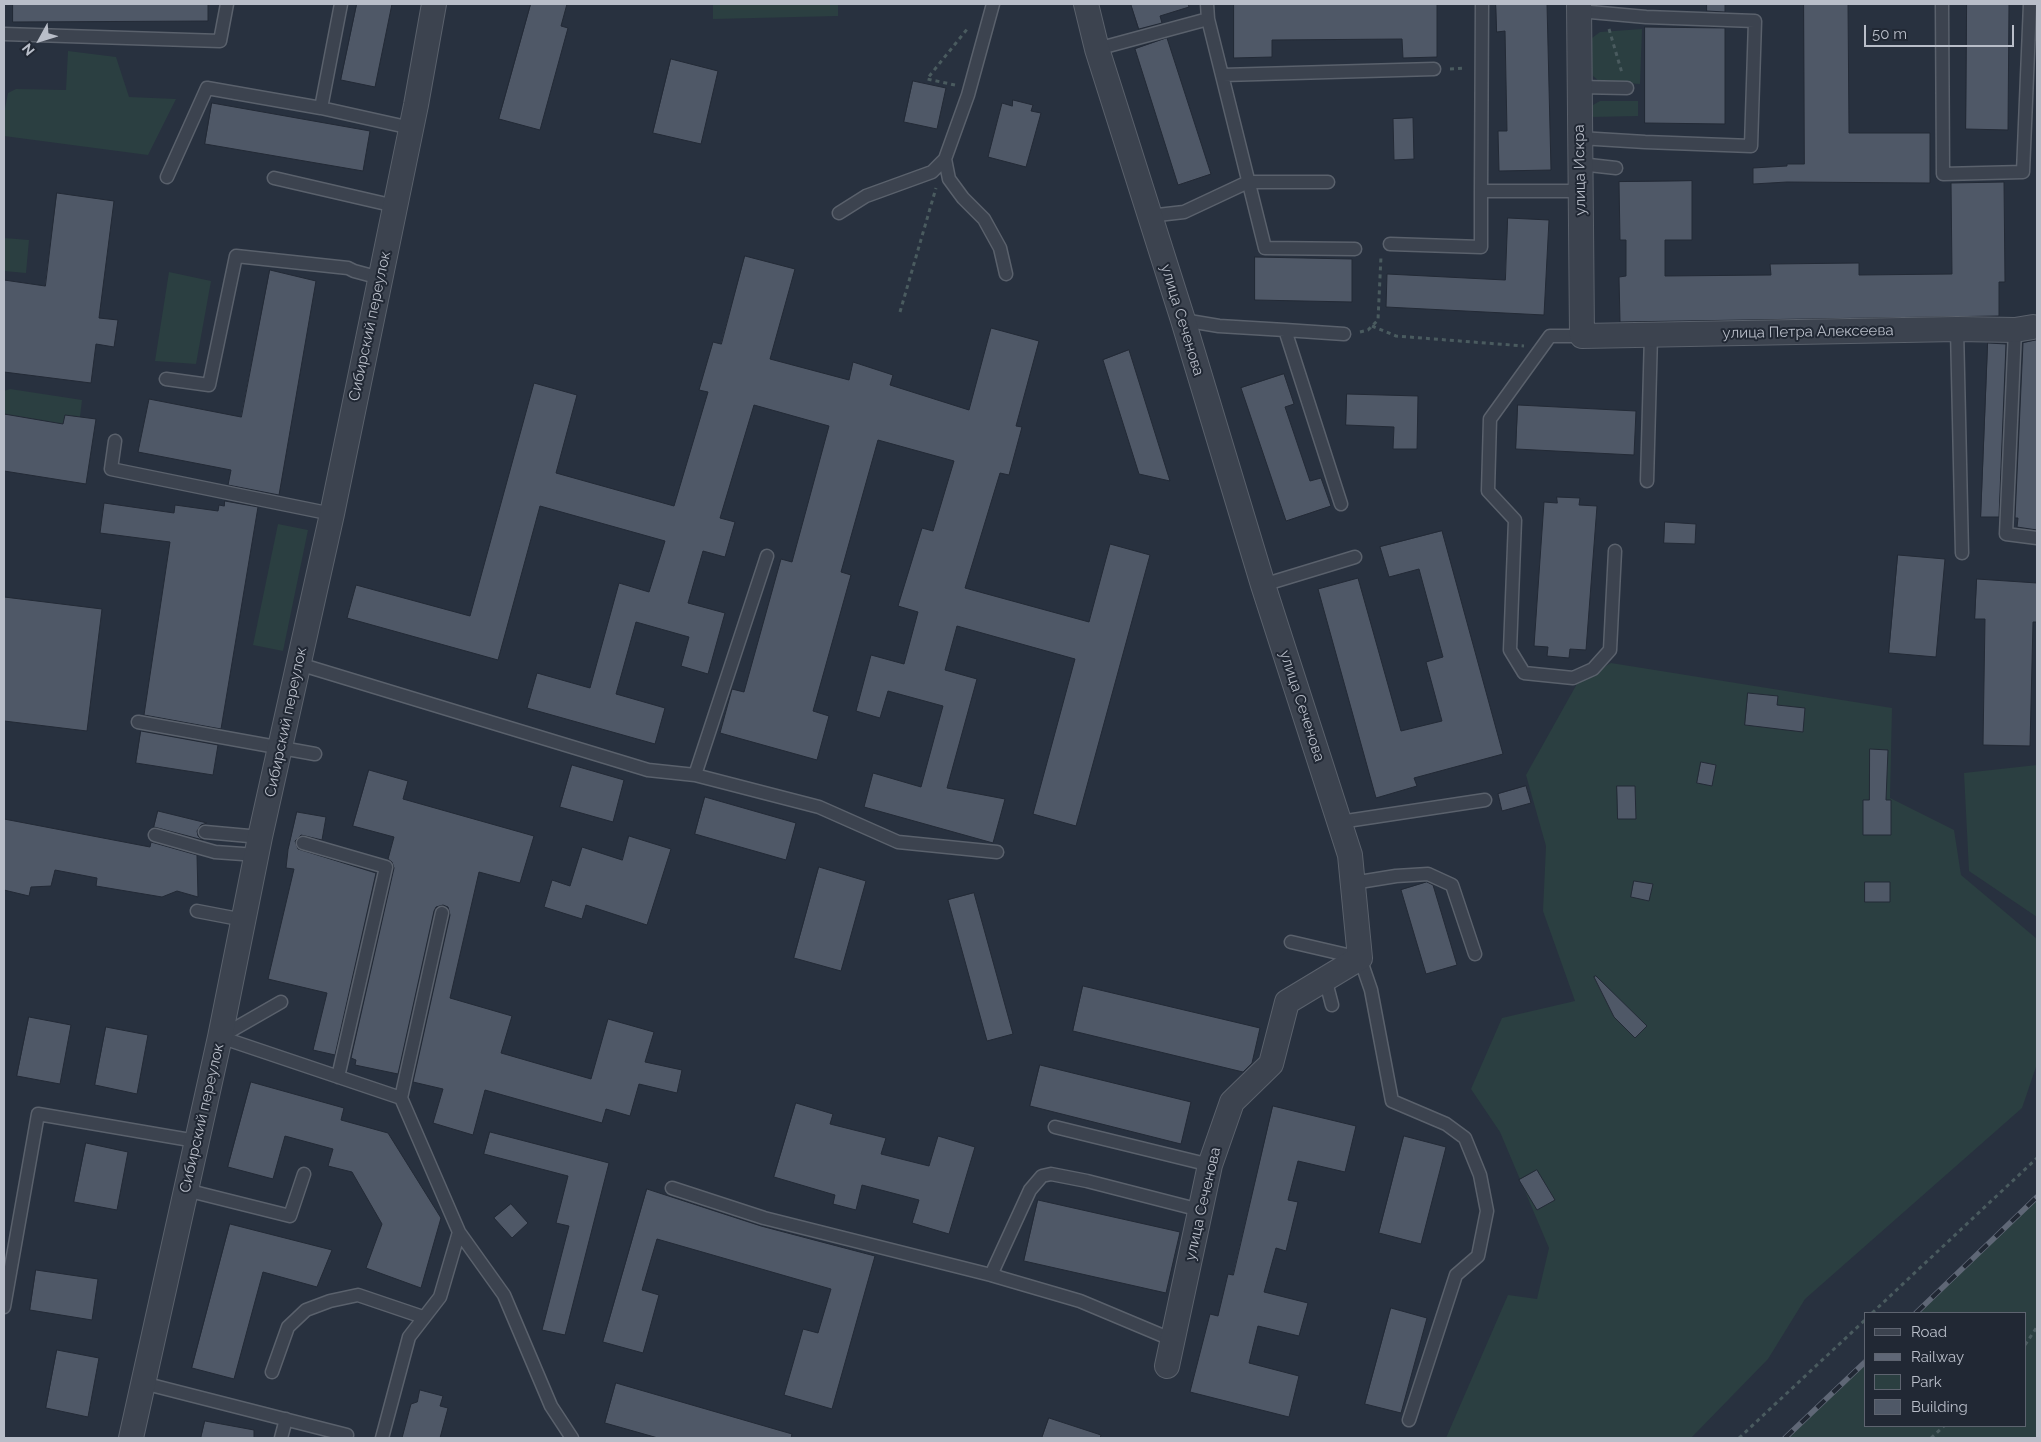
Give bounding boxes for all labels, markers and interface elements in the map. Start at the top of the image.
north arrow [15,15,65,65]
scale bar [1866,15,2016,47]
text: 50 m [1872,25,1907,43]
text: N [19,40,38,59]
street label: улица Искра [1570,124,1590,216]
street label: Сибирский переулок [345,249,395,403]
street label: улица Сеченова [1156,262,1208,378]
street label: улица Петра Алексеева [1722,322,1894,342]
street label: Сибирский переулок [261,645,311,799]
street label: улица Сеченова [1276,648,1328,764]
street label: Сибирский переулок [176,1042,228,1194]
street label: улица Сеченова [1181,1146,1225,1262]
legend [1864,1312,2026,1427]
text: Road [1911,1323,1947,1341]
text: Railway [1911,1348,1964,1366]
text: Park [1911,1373,1942,1391]
text: Building [1911,1398,1968,1416]

